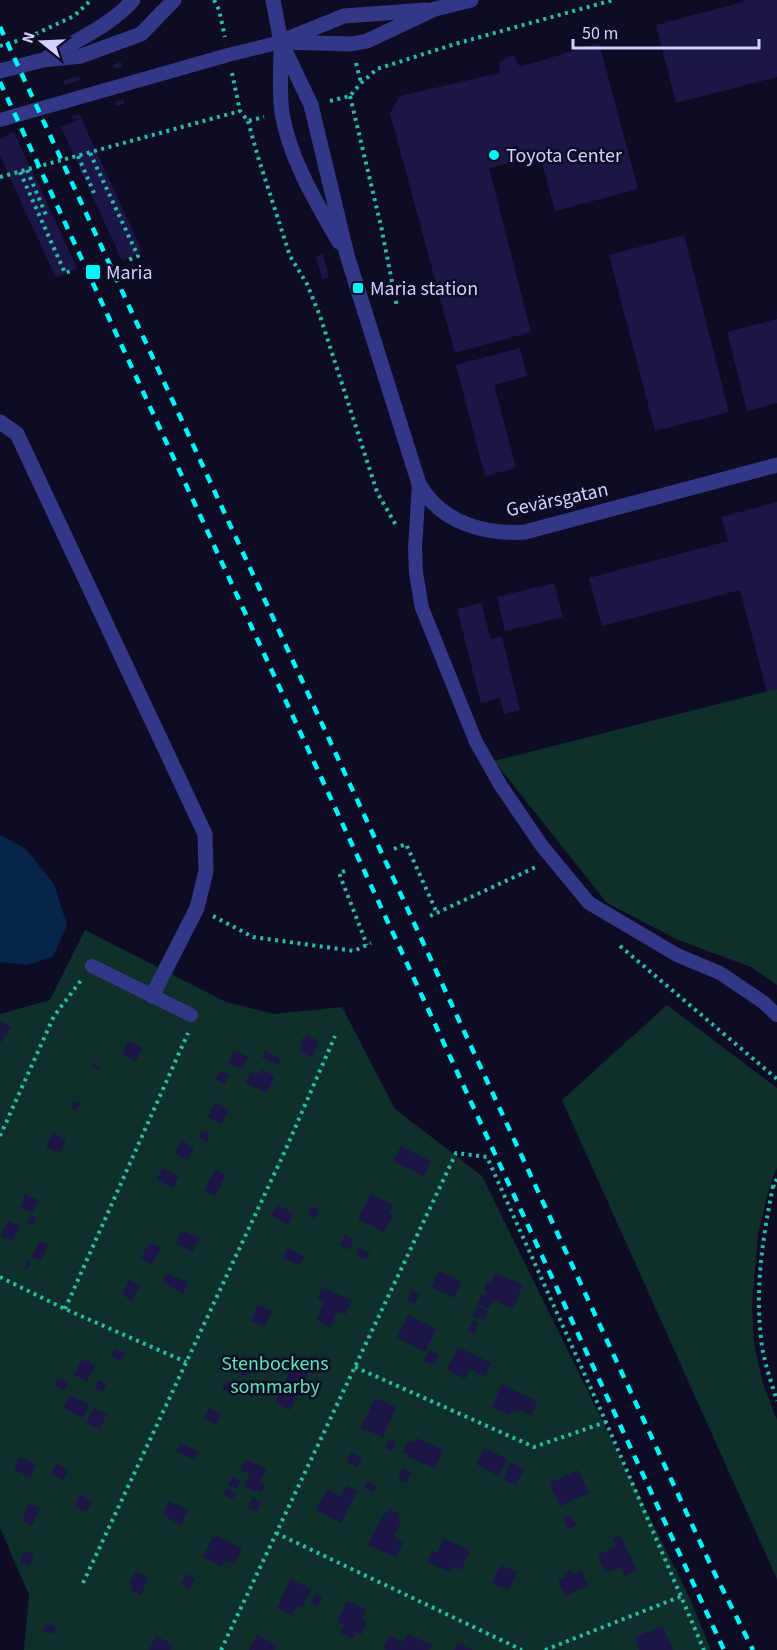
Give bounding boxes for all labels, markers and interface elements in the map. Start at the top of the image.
north arrow [12,12,72,72]
scale bar [573,12,759,50]
text: 50 m [582,21,618,46]
text: N [17,29,41,46]
place label: Toyota Center [506,142,622,170]
marker: Toyota Center [487,148,501,162]
place label: Maria [106,259,153,287]
marker: Maria [84,263,102,281]
place label: Maria station [370,275,478,303]
marker: Maria station [351,281,365,295]
street label: Gevärsgatan [504,476,611,524]
park label: Stenbockens sommarby [221,1350,329,1401]

